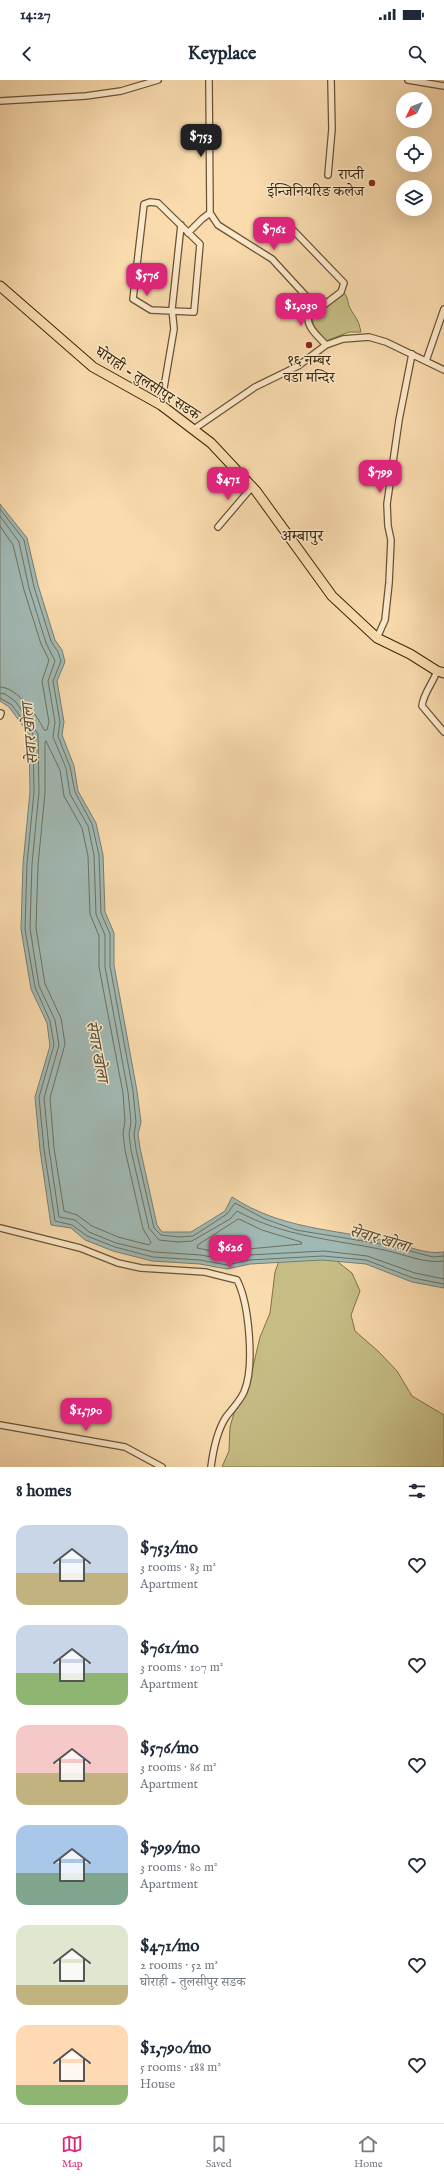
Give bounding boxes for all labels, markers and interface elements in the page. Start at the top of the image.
text: 14:27 [20,5,51,24]
icon: back [16,43,38,65]
text: Keyplace [188,43,256,66]
icon: search [406,43,428,65]
north arrow [396,92,432,128]
map controls [396,92,432,216]
pin: $753 [177,124,225,158]
text: $753 [190,128,212,145]
button: locate [396,136,432,172]
place label: राप्ती ईन्जिनियरिङ कलेज [266,165,365,201]
marker: राप्ती ईन्जिनियरिङ कलेज [367,178,377,188]
button: layers [396,180,432,216]
pin: $761 [250,217,298,251]
text: $761 [262,221,286,238]
pin: $576 [123,263,171,297]
text: $576 [135,267,159,284]
pin: $1,030 [268,293,334,327]
text: $1,030 [284,297,318,314]
marker: १६ नम्बर वडा मन्दिर [304,340,314,350]
street label: घोराही - तुलसीपुर सडक [91,342,205,425]
place label: १६ नम्बर वडा मन्दिर [282,351,336,387]
pin: $799 [356,460,404,494]
text: $799 [368,464,392,481]
pin: $471 [204,467,252,501]
text: $471 [216,471,240,488]
district label: अम्बापुर [281,527,324,547]
water label: सेवार खोला [17,699,44,766]
water label: सेवार खोला [80,1019,113,1087]
water label: सेवार खोला [347,1221,415,1259]
pin: $626 [206,1235,254,1269]
text: $626 [218,1239,242,1256]
pin: $1,790 [53,1398,119,1432]
text: $1,790 [70,1402,102,1419]
icon: filters [406,1480,428,1502]
text: 8 homes [16,1481,71,1502]
text: $753/mo [140,1538,198,1559]
icon: home [48,1541,96,1589]
icon: heart [406,1554,428,1576]
text: 3 rooms · 83 m² [140,1559,216,1576]
text: Apartment [140,1576,198,1593]
text: $761/mo [140,1638,199,1659]
icon: home [48,1641,96,1689]
icon: heart [406,1654,428,1676]
text: 3 rooms · 107 m² [140,1659,223,1676]
text: Apartment [140,1676,198,1693]
text: $576/mo [140,1738,199,1759]
icon: home [48,1741,96,1789]
icon: heart [406,1754,428,1776]
text: 3 rooms · 86 m² [140,1759,217,1776]
text: Apartment [140,1776,198,1793]
text: $799/mo [140,1838,200,1859]
icon: home [48,1841,96,1889]
icon: heart [406,1854,428,1876]
text: 3 rooms · 80 m² [140,1859,218,1876]
text: Apartment [140,1876,198,1893]
text: $471/mo [140,1936,200,1957]
icon: home [48,1941,96,1989]
icon: heart [406,1954,428,1976]
text: 2 rooms · 52 m² [140,1957,218,1974]
text: घोराही - तुलसीपुर सडक [140,1974,245,1991]
text: $1,790/mo [140,2038,211,2059]
icon: home [48,2041,96,2089]
icon: heart [406,2054,428,2076]
text: 5 rooms · 188 m² [140,2059,221,2076]
text: House [140,2076,175,2093]
tab: Map [61,2133,83,2171]
tab: Saved [206,2133,232,2171]
tab: Home [354,2133,383,2171]

